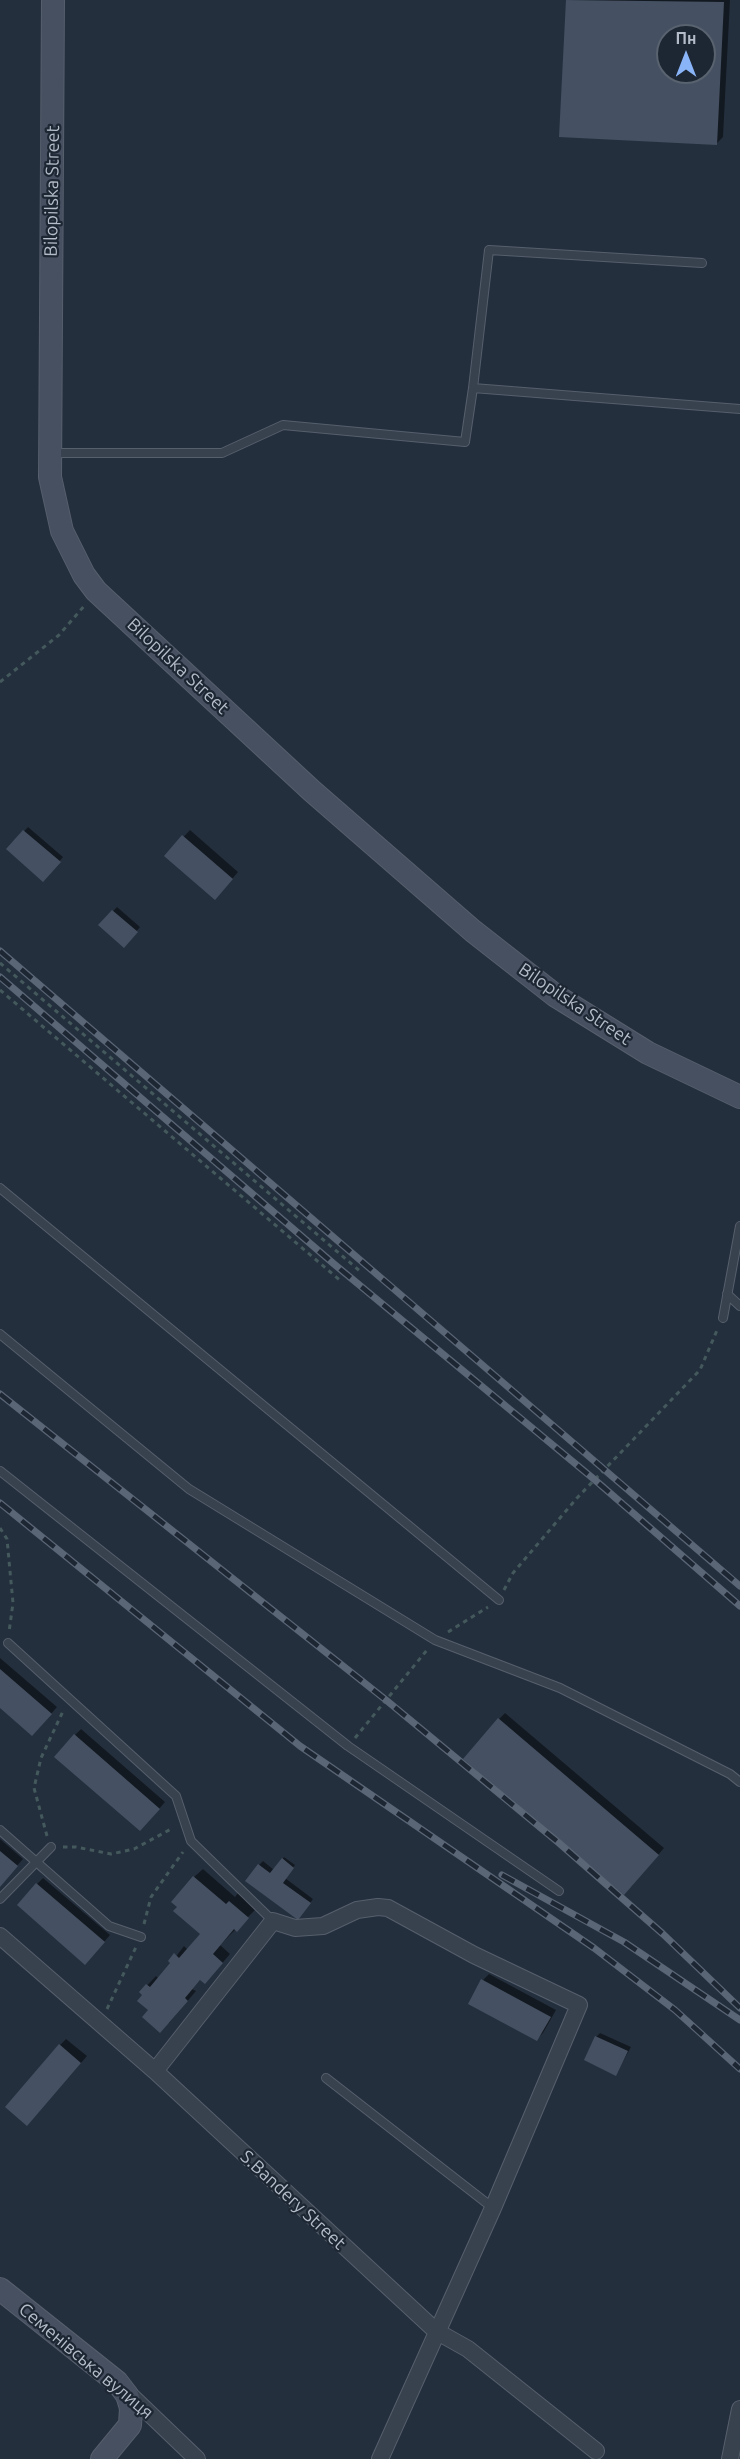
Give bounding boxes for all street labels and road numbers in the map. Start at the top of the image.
street label: Bilopilska Street [40,125,64,257]
street label: Bilopilska Street [123,613,233,719]
street label: Bilopilska Street [515,958,635,1050]
street label: S.Bandery Street [236,2146,350,2254]
street label: Семенівська вулиця [14,2298,158,2424]

